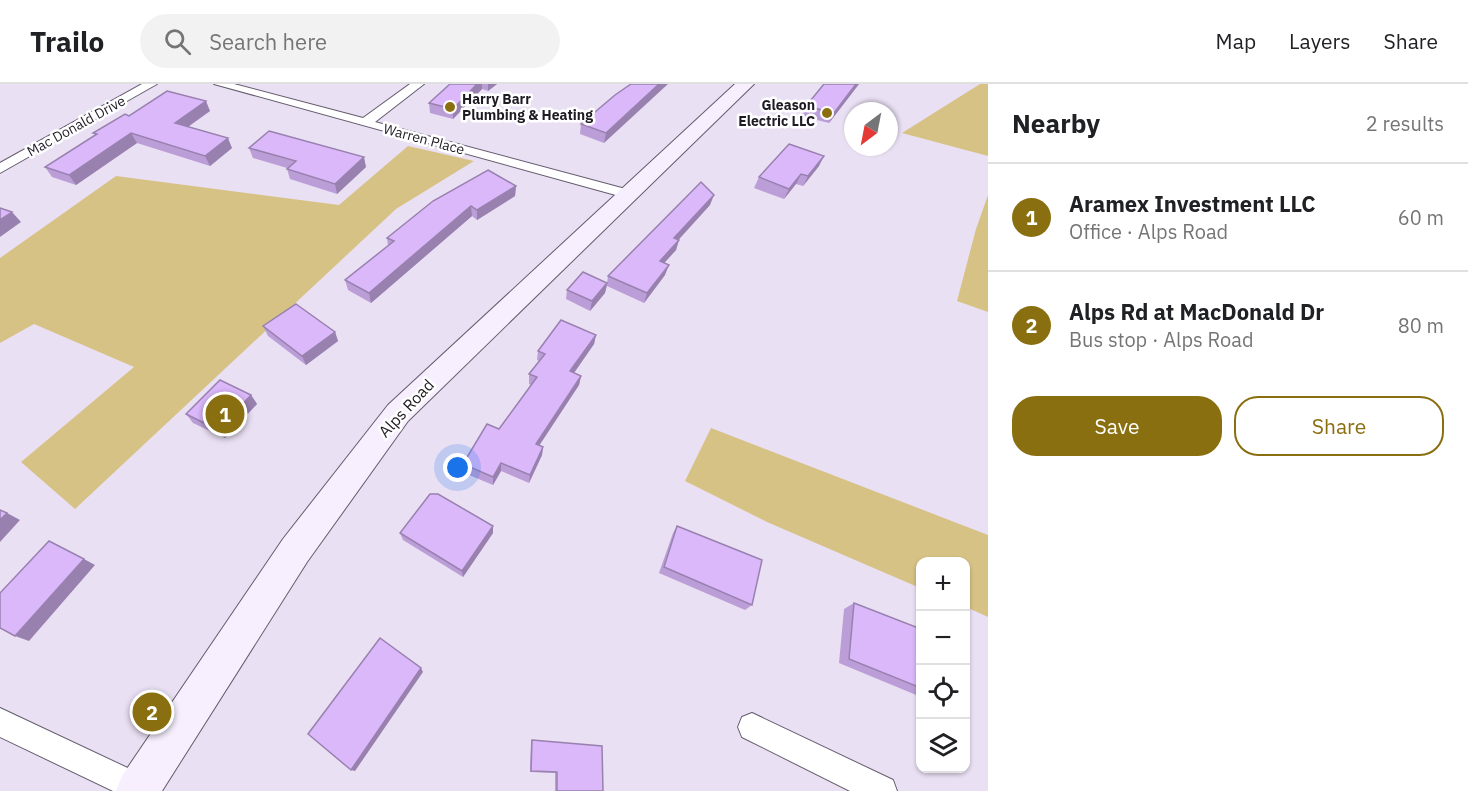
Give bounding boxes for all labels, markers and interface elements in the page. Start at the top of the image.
search box [140,14,560,68]
text: Trailo [30,23,104,60]
icon: search [161,25,194,58]
text: Search here [209,27,327,56]
text: Map [1216,27,1256,55]
text: Layers [1289,27,1351,55]
text: Share [1384,27,1438,55]
place label: Harry Barr Plumbing & Heating [462,90,593,124]
street label: Mac Donald Drive [24,91,129,160]
place label: Gleason Electric LLC [738,96,815,130]
marker: Harry Barr Plumbing & Heating [443,100,457,114]
north arrow [844,102,898,156]
marker: Gleason Electric LLC [820,106,834,120]
text: Nearby [1012,106,1100,140]
text: 2 results [1366,110,1444,137]
street label: Warren Place [381,120,467,159]
text: Aramex Investment LLC [1069,189,1316,218]
text: 1 [1026,204,1038,231]
text: 60 m [1398,204,1444,231]
text: Office · Alps Road [1069,218,1228,245]
text: Alps Rd at MacDonald Dr [1069,297,1324,326]
text: 2 [1026,312,1038,339]
text: 80 m [1398,312,1444,339]
text: Bus stop · Alps Road [1069,326,1253,353]
street label: Alps Road [374,375,438,441]
pin: 1 [206,392,244,436]
button: Save [1012,396,1222,456]
button: Share [1234,396,1444,456]
your location [443,453,472,482]
map controls [916,557,970,773]
button: + [916,557,970,611]
button: − [916,611,970,665]
button: locate [916,665,970,719]
pin: 2 [132,690,172,734]
button: layers [916,719,970,773]

